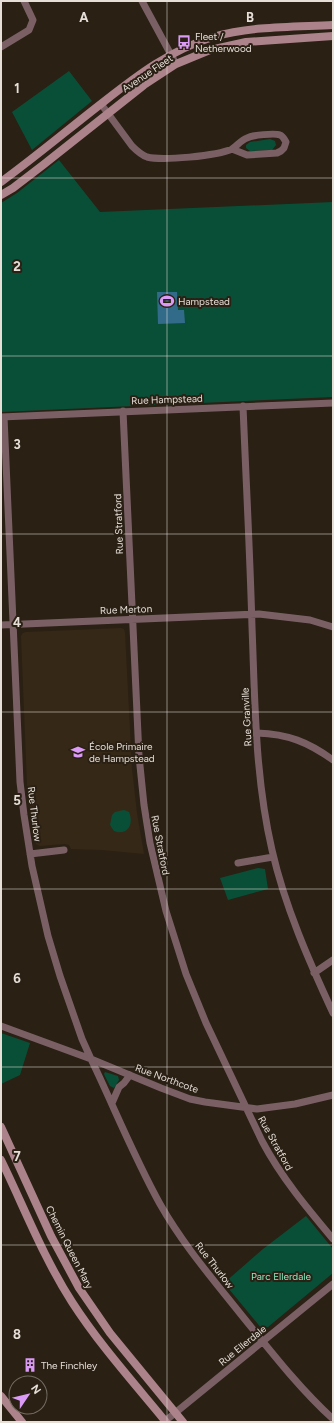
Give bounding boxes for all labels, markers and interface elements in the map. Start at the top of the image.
text: A [79,10,89,25]
text: B [246,10,254,25]
place label: Fleet / Netherwood [195,30,252,55]
bus stop icon: Fleet / Netherwood [176,34,192,50]
street label: Avenue Fleet [119,52,175,95]
text: 1 [14,81,20,96]
text: 2 [13,259,21,274]
sports icon: Hampstead [159,293,175,309]
place label: Hampstead [178,295,230,308]
street label: Rue Hampstead [131,392,203,407]
text: 3 [13,437,21,452]
street label: Rue Stratford [111,493,126,555]
street label: Rue Merton [100,602,153,617]
text: 4 [13,615,21,630]
street label: Rue Granville [238,687,255,747]
place label: École Primaire de Hampstead [89,740,155,765]
school or university icon: École Primaire de Hampstead [70,744,86,760]
street label: Rue Thurlow [25,786,44,843]
text: 5 [13,793,21,808]
street label: Rue Stratford [148,814,173,876]
text: 6 [13,971,21,986]
street label: Rue Northcote [133,1061,201,1096]
street label: Rue Stratford [255,1114,296,1173]
text: 7 [13,1149,21,1164]
street label: Chemin Queen Mary [43,1203,96,1292]
street label: Rue Thurlow [192,1239,237,1291]
park label: Parc Ellerdale [251,1270,311,1283]
street label: Rue Ellerdale [216,1322,269,1369]
text: 8 [13,1327,21,1342]
building icon: The Finchley [22,1357,38,1373]
place label: The Finchley [41,1359,98,1372]
north arrow [8,1375,48,1415]
text: N [28,1382,44,1397]

